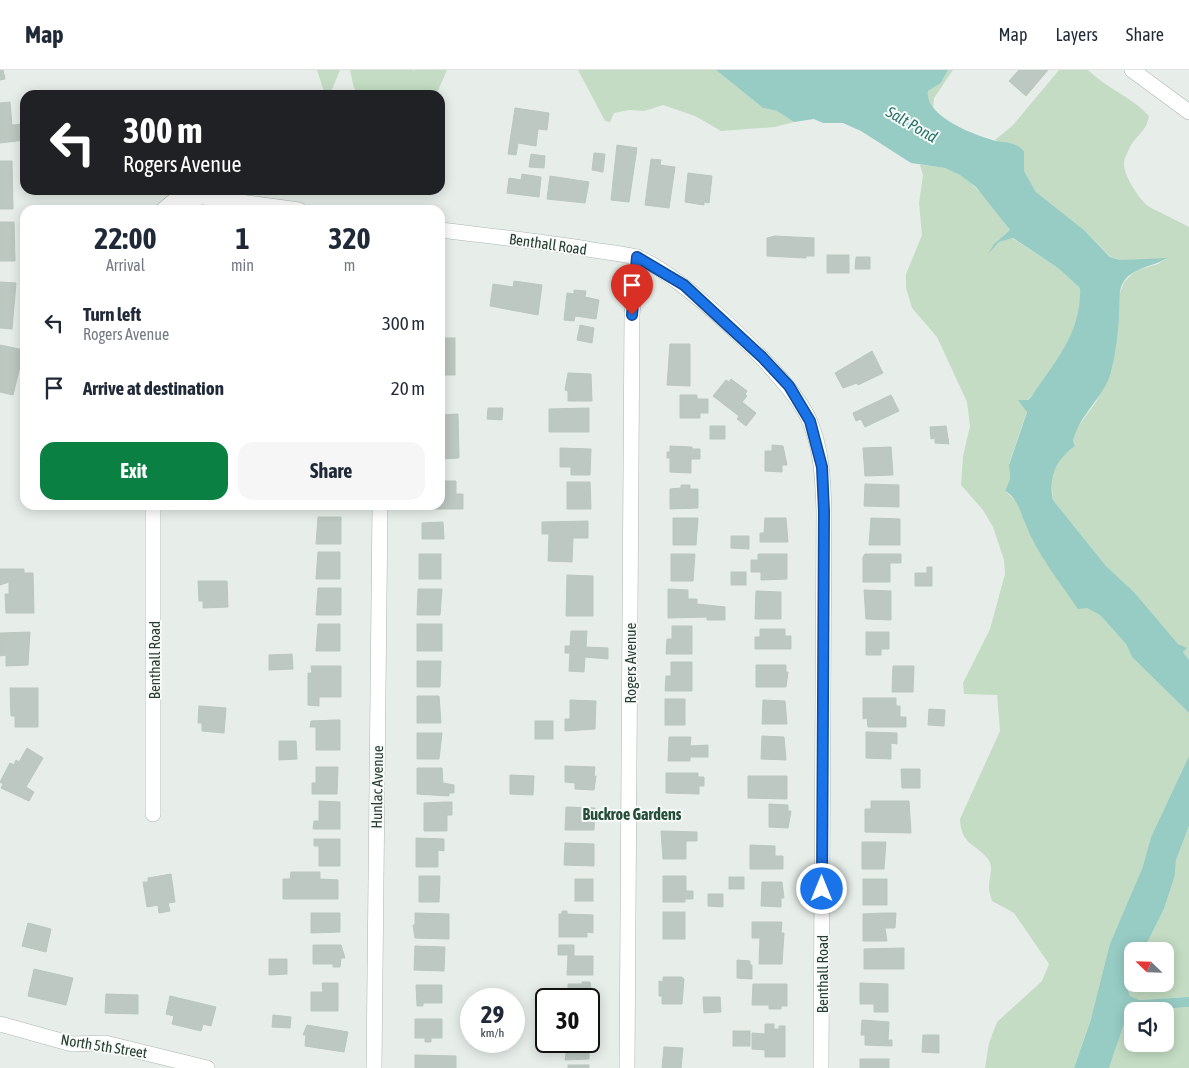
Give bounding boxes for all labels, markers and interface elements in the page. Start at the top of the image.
text: Map [25,21,64,48]
text: Map [998,24,1027,45]
text: Layers [1055,24,1098,45]
text: Share [1126,24,1164,45]
water label: Salt Pond [882,102,941,146]
icon: left [40,110,105,175]
text: 300 m [123,110,202,150]
text: Rogers Avenue [123,151,242,177]
text: 22:00 [94,221,157,255]
text: 1 [235,221,250,255]
text: 320 [328,221,371,255]
street label: Benthall Road [508,230,588,258]
text: Arrival [106,256,145,274]
text: min [231,256,254,274]
text: m [344,256,355,274]
pin [611,264,653,315]
icon: arrive [618,271,646,299]
text: Turn left [83,303,141,325]
icon: left [40,309,68,337]
text: 300 m [382,312,425,334]
text: Rogers Avenue [83,325,169,343]
icon: arrive [40,374,68,402]
text: Arrive at destination [83,377,224,399]
text: 20 m [391,377,425,399]
button: Exit [40,442,228,500]
button: Share [238,442,425,500]
street label: Benthall Road [146,621,163,699]
street label: Rogers Avenue [622,622,639,703]
street label: Hunlac Avenue [368,745,386,829]
district label: Buckroe Gardens [583,805,682,823]
position arrow [795,862,847,914]
street label: Benthall Road [814,935,831,1013]
north arrow [1124,942,1174,992]
map controls [1124,942,1174,1052]
speed limit sign: 30 [535,988,600,1053]
text: 29 [481,1000,504,1028]
button: sound [1124,1002,1174,1052]
text: km/h [481,1026,504,1040]
street label: North 5th Street [59,1031,149,1061]

